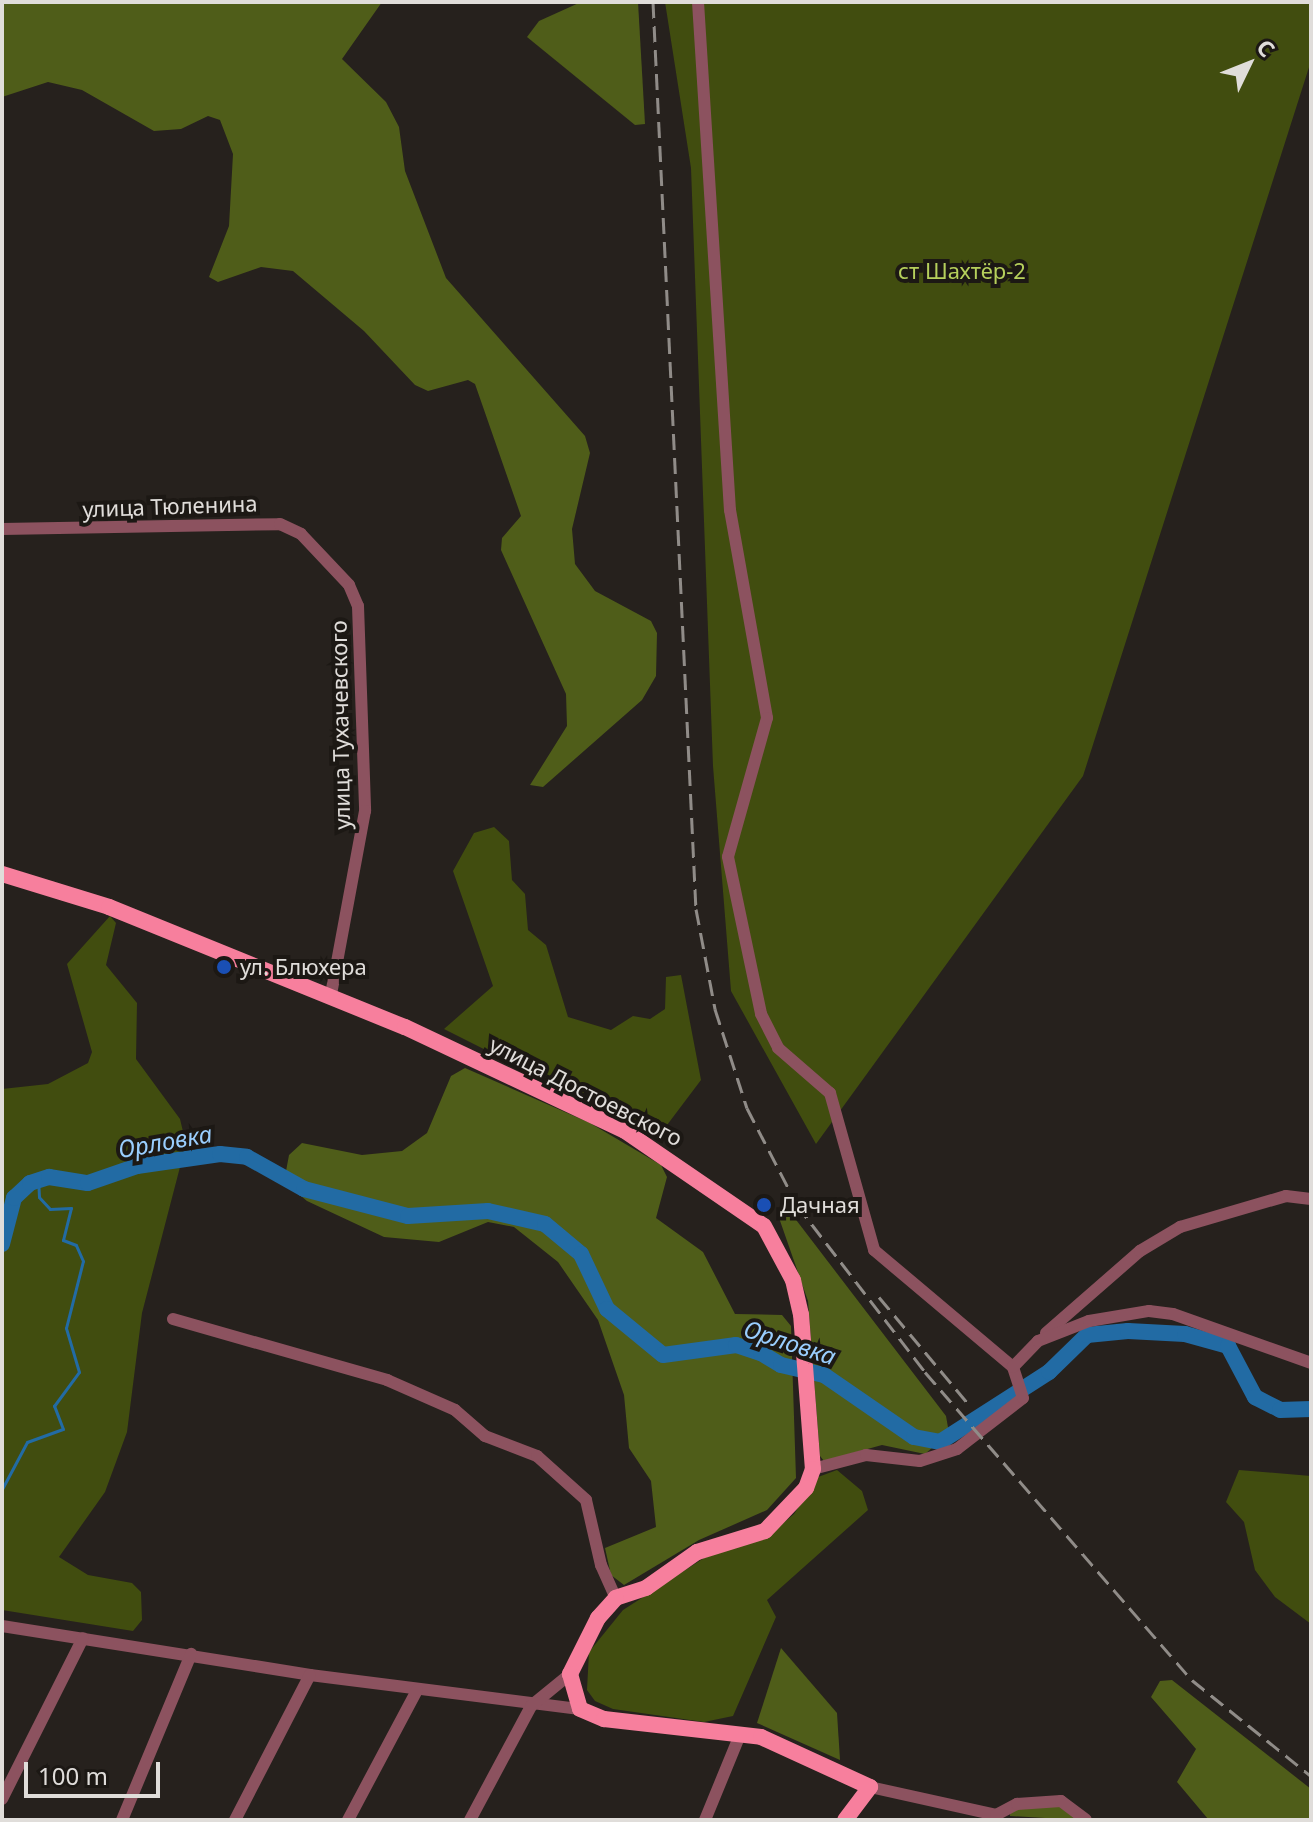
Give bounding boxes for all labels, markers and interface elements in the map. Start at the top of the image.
north arrow [1209,24,1289,104]
text: С [1251,32,1282,63]
park label: ст Шахтёр-2 [898,258,1026,284]
street label: улица Тюленина [82,490,258,522]
street label: улица Тухачевского [325,620,355,830]
place label: ул. Блюхера [240,954,367,980]
marker: ул. Блюхера [215,958,233,976]
street label: улица Достоевского [485,1031,687,1151]
water label: Орловка [116,1119,214,1163]
place label: Дачная [780,1192,860,1218]
marker: Дачная [755,1196,773,1214]
water label: Орловка [740,1314,840,1370]
scale bar [28,1746,164,1796]
text: 100 m [38,1759,108,1792]

